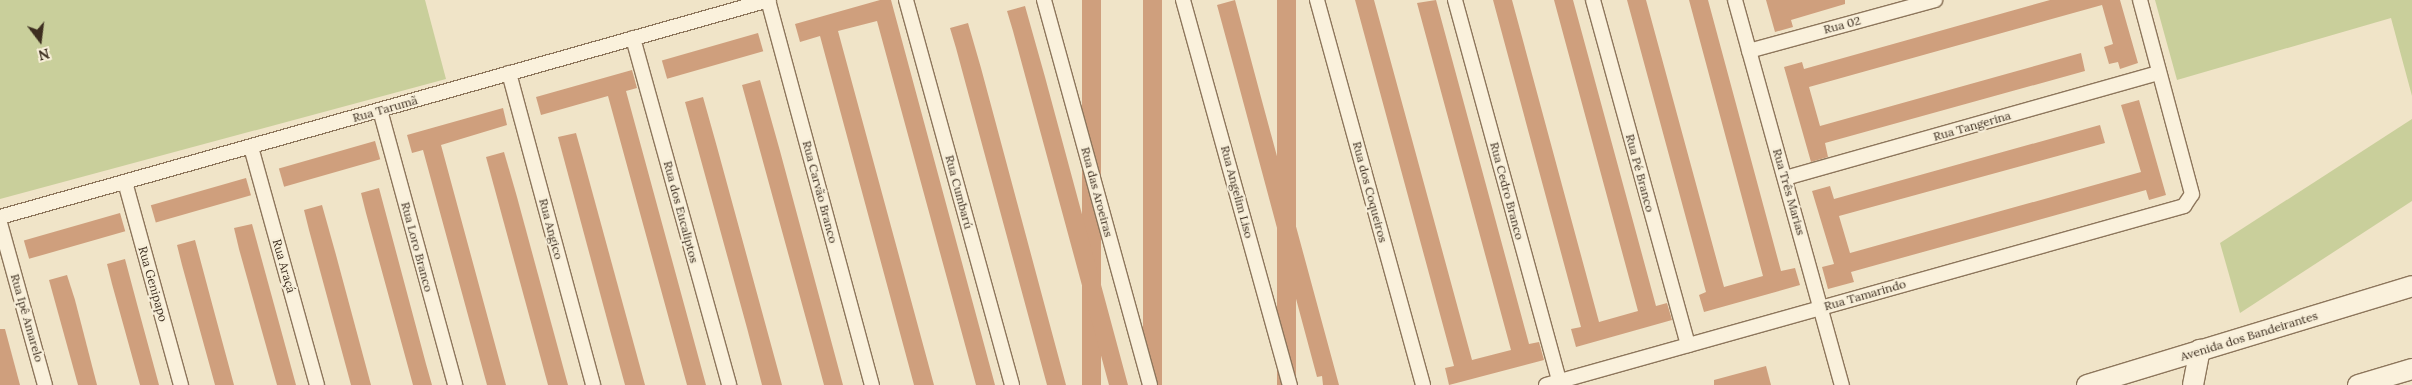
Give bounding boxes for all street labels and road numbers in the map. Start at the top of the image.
street label: Rua 02 [1822,13,1862,37]
street label: Rua Tarumã [351,93,419,125]
street label: Rua Tangerina [1932,108,2012,144]
street label: Rua Pé Branco [1623,132,1657,214]
street label: Rua Carvão Branco [799,139,841,245]
street label: Rua dos Coqueiros [1350,140,1390,244]
street label: Rua Cedro Branco [1487,141,1527,241]
street label: Rua Angelim Liso [1218,144,1256,240]
street label: Rua das Aroeiras [1078,145,1116,239]
street label: Rua Três Marias [1770,147,1808,237]
street label: Rua Cumbarú [942,153,976,231]
street label: Rua dos Eucaliptos [660,159,702,265]
street label: Rua Angico [536,197,566,261]
street label: Rua Loro Branco [398,200,436,294]
street label: Rua Araçá [269,237,299,295]
street label: Rua Genipapo [135,245,171,323]
street label: Rua Ipê Amarelo [8,272,46,364]
street label: Rua Tamarindo [1822,276,1908,314]
street label: Avenida dos Bandeirantes [2179,308,2319,364]

